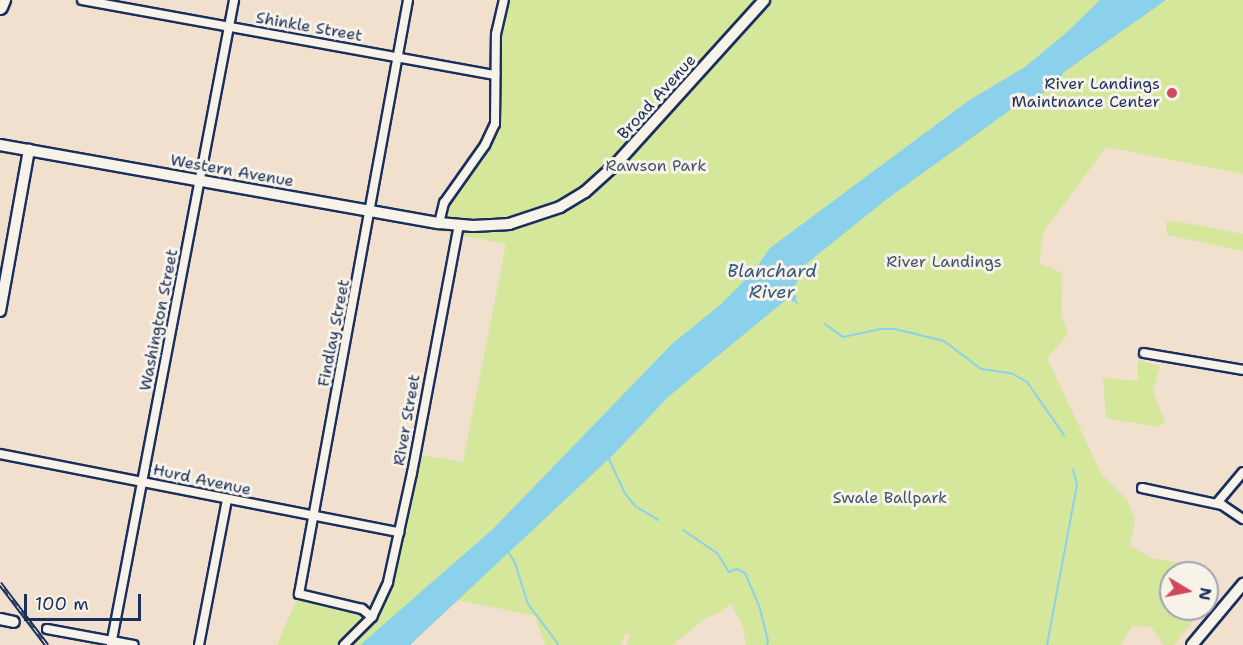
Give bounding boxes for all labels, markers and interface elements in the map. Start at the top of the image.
street label: Shinkle Street [254,8,364,46]
street label: Broad Avenue [614,51,700,143]
place label: River Landings Maintnance Center [1012,74,1160,112]
marker: River Landings Maintnance Center [1165,86,1179,100]
street label: Western Avenue [169,151,295,191]
park label: Rawson Park [606,156,706,176]
street label: Washington Street [136,247,182,393]
park label: River Landings [886,252,1002,272]
water label: Blanchard River [727,261,817,304]
street label: Findlay Street [314,278,354,388]
street label: River Street [390,373,424,467]
street label: Hurd Avenue [151,460,253,500]
park label: Swale Ballpark [833,488,947,508]
north arrow [1159,561,1219,621]
scale bar [27,582,144,620]
text: N [1194,586,1217,602]
text: 100 m [35,592,89,616]

